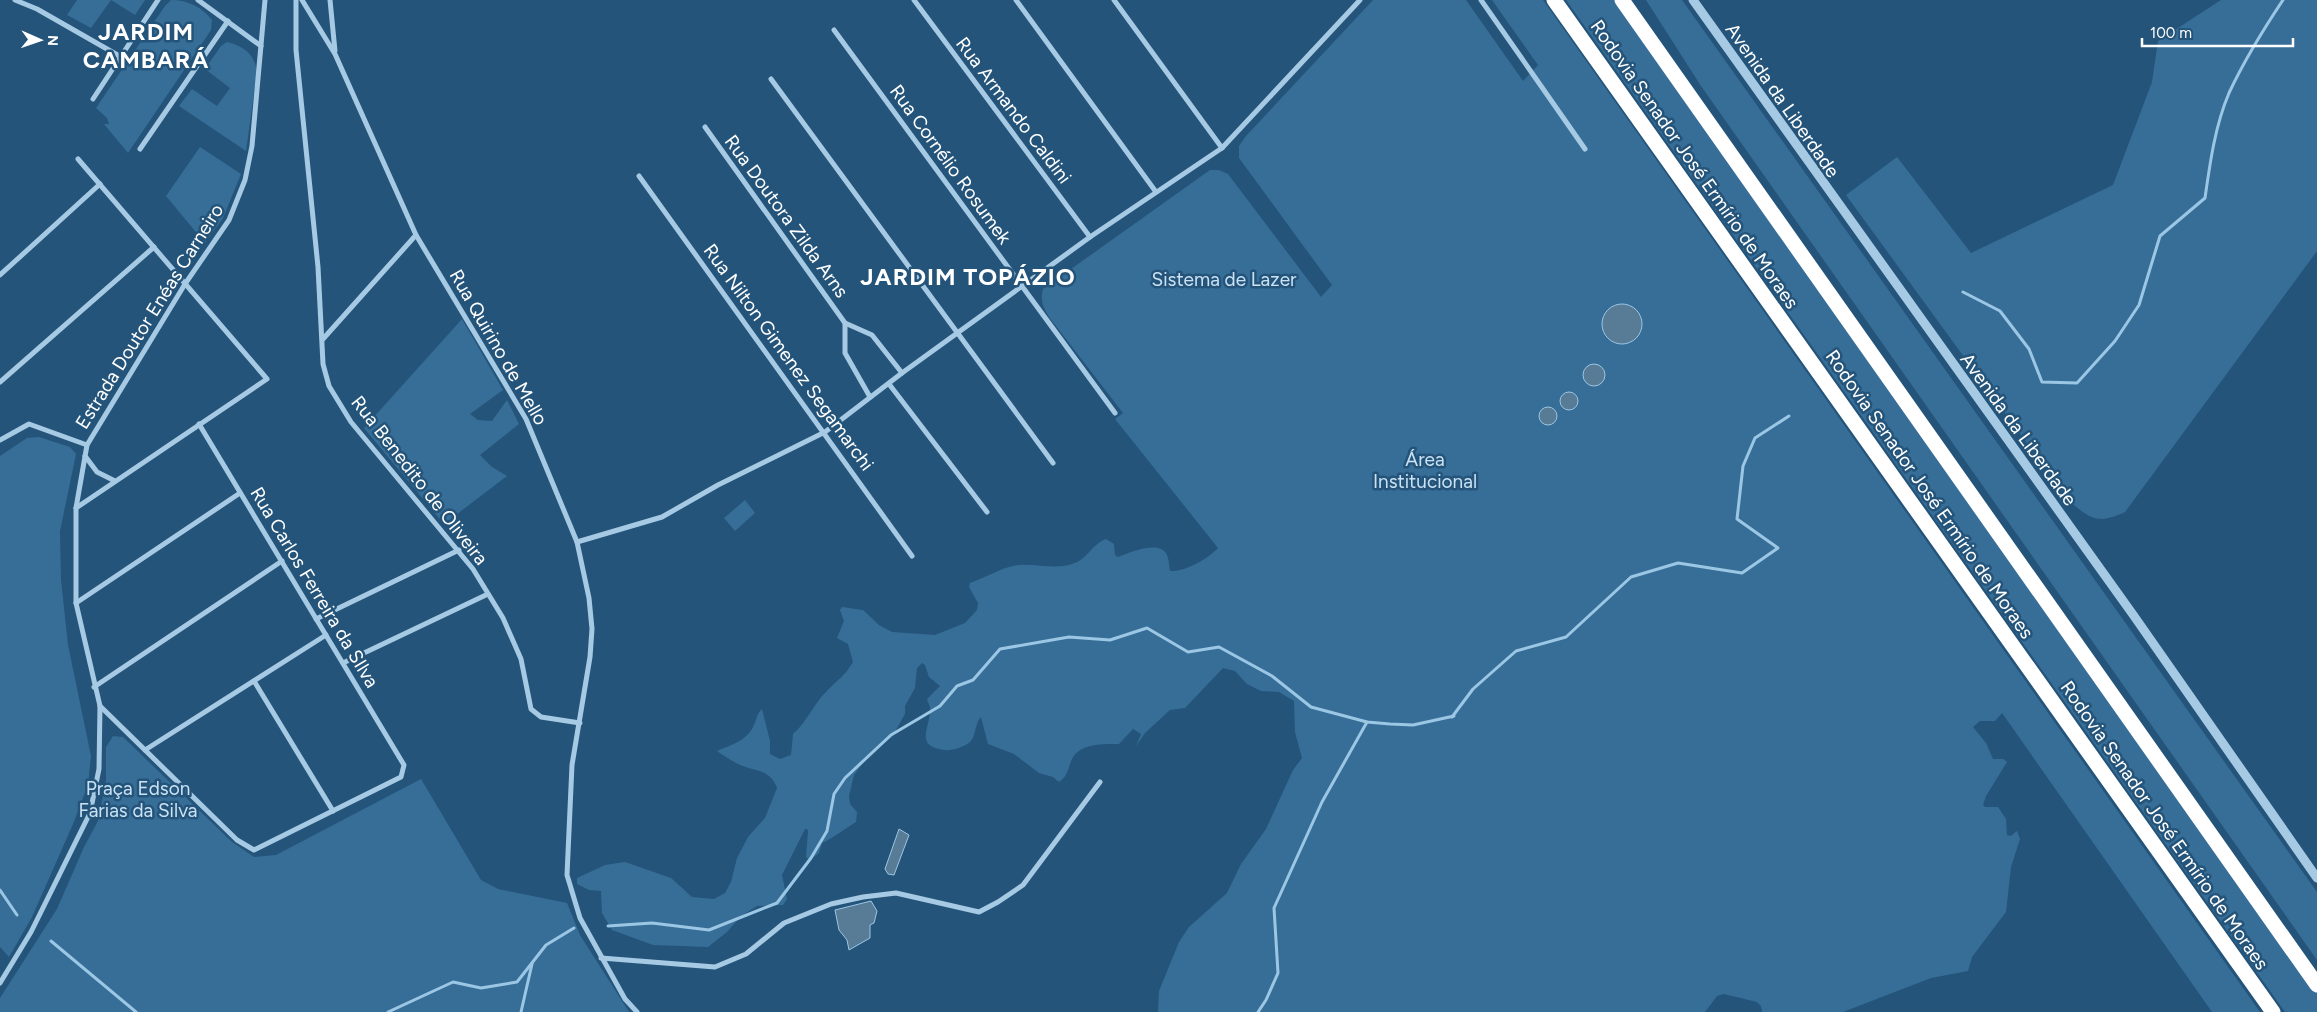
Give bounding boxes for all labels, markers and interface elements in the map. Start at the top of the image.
north arrow [15,15,65,65]
street label: Rodovia Senador José Ermírio de Moraes [1586,15,1804,313]
scale bar [2142,15,2293,47]
district label: JARDIM CAMBARÁ [83,17,209,74]
street label: Avenida da Liberdade [1721,19,1845,182]
text: 100 m [2150,24,2192,42]
street label: Rua Armando Caldini [951,32,1076,188]
text: N [44,35,61,46]
street label: Rua Cornélio Rosumek [885,80,1017,249]
street label: Rua Doutora Zilda Arns [720,130,853,302]
street label: Estrada Doutor Enéas Carneiro [71,200,228,433]
street label: Rua Nilton Gimenez Segamarchi [699,240,879,475]
district label: JARDIM TOPÁZIO [860,262,1076,291]
street label: Rua Quirino de Mello [445,265,552,429]
park label: Sistema de Lazer [1152,268,1297,291]
street label: Rodovia Senador José Ermírio de Moraes [1821,345,2039,643]
street label: Avenida da Liberdade [1955,348,2082,510]
street label: Rua Benedito de Oliveira [346,391,493,569]
park label: Área Institucional [1373,448,1477,493]
street label: Rua Carlos Ferreira da SIlva [245,483,384,692]
street label: Rodovia Senador José Ermírio de Moraes [2056,676,2274,974]
park label: Praça Edson Farias da Silva [78,777,198,822]

